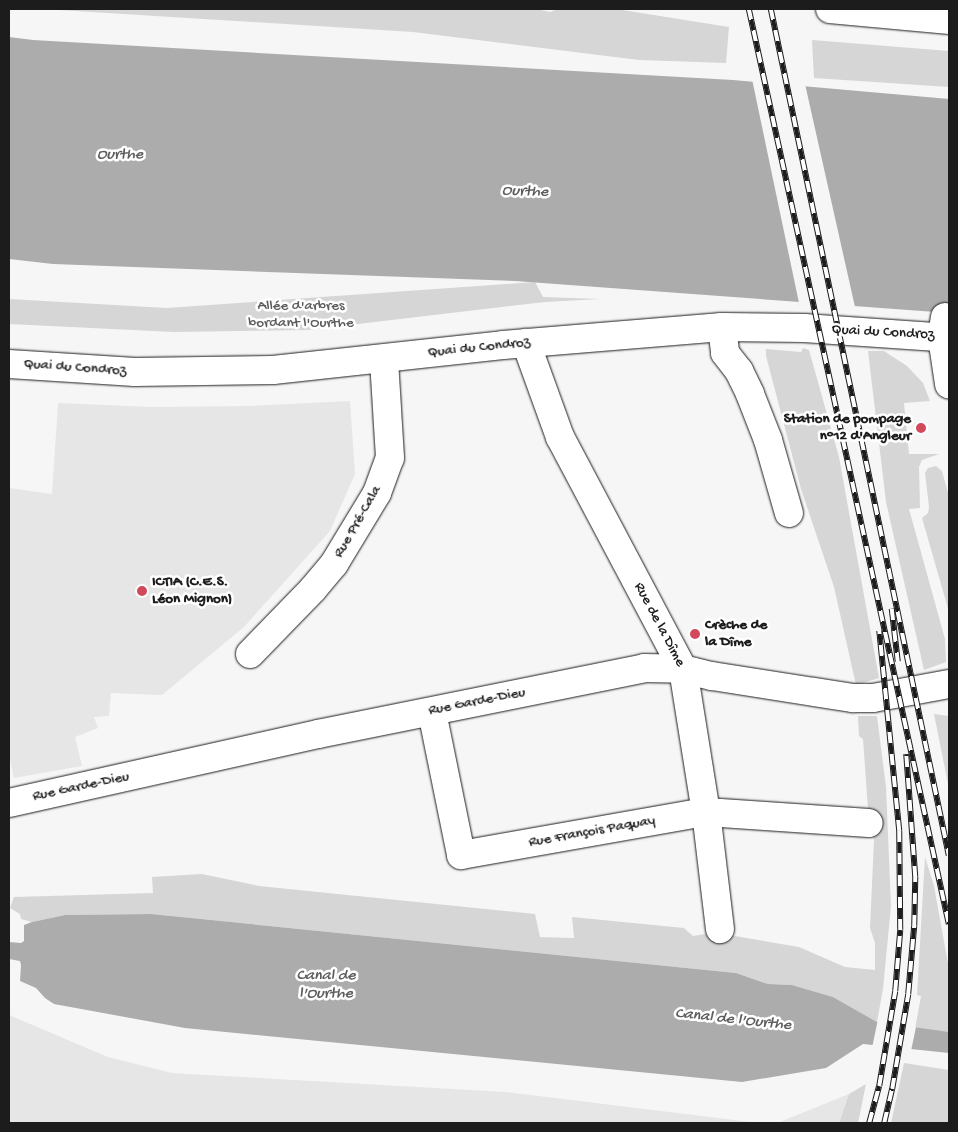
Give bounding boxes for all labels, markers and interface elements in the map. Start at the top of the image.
water label: Ourthe [97,146,143,166]
water label: Ourthe [502,183,548,203]
park label: Allée d'arbres bordant l'Ourthe [248,297,354,332]
street label: Quai du Condroz [831,321,935,345]
street label: Quai du Condroz [427,334,531,362]
street label: Quai du Condroz [23,355,127,381]
place label: Station de pompage n°12 d'Angleur [784,410,911,445]
marker: Station de pompage n°12 d'Angleur [915,422,927,434]
street label: Rue Pré-Cala [330,483,386,561]
place label: ICTIA (C.E.S. Léon Mignon) [152,573,232,608]
street label: Rue de la Dîme [629,580,689,670]
marker: ICTIA (C.E.S. Léon Mignon) [136,585,148,597]
place label: Crèche de la Dîme [705,616,767,651]
marker: Crèche de la Dîme [689,628,701,640]
street label: Rue Garde-Dieu [427,684,527,720]
street label: Rue Garde-Dieu [31,768,131,806]
street label: Rue François Paquay [527,812,657,852]
water label: Canal de l'Ourthe [297,967,355,1005]
water label: Canal de l'Ourthe [674,1005,792,1037]

